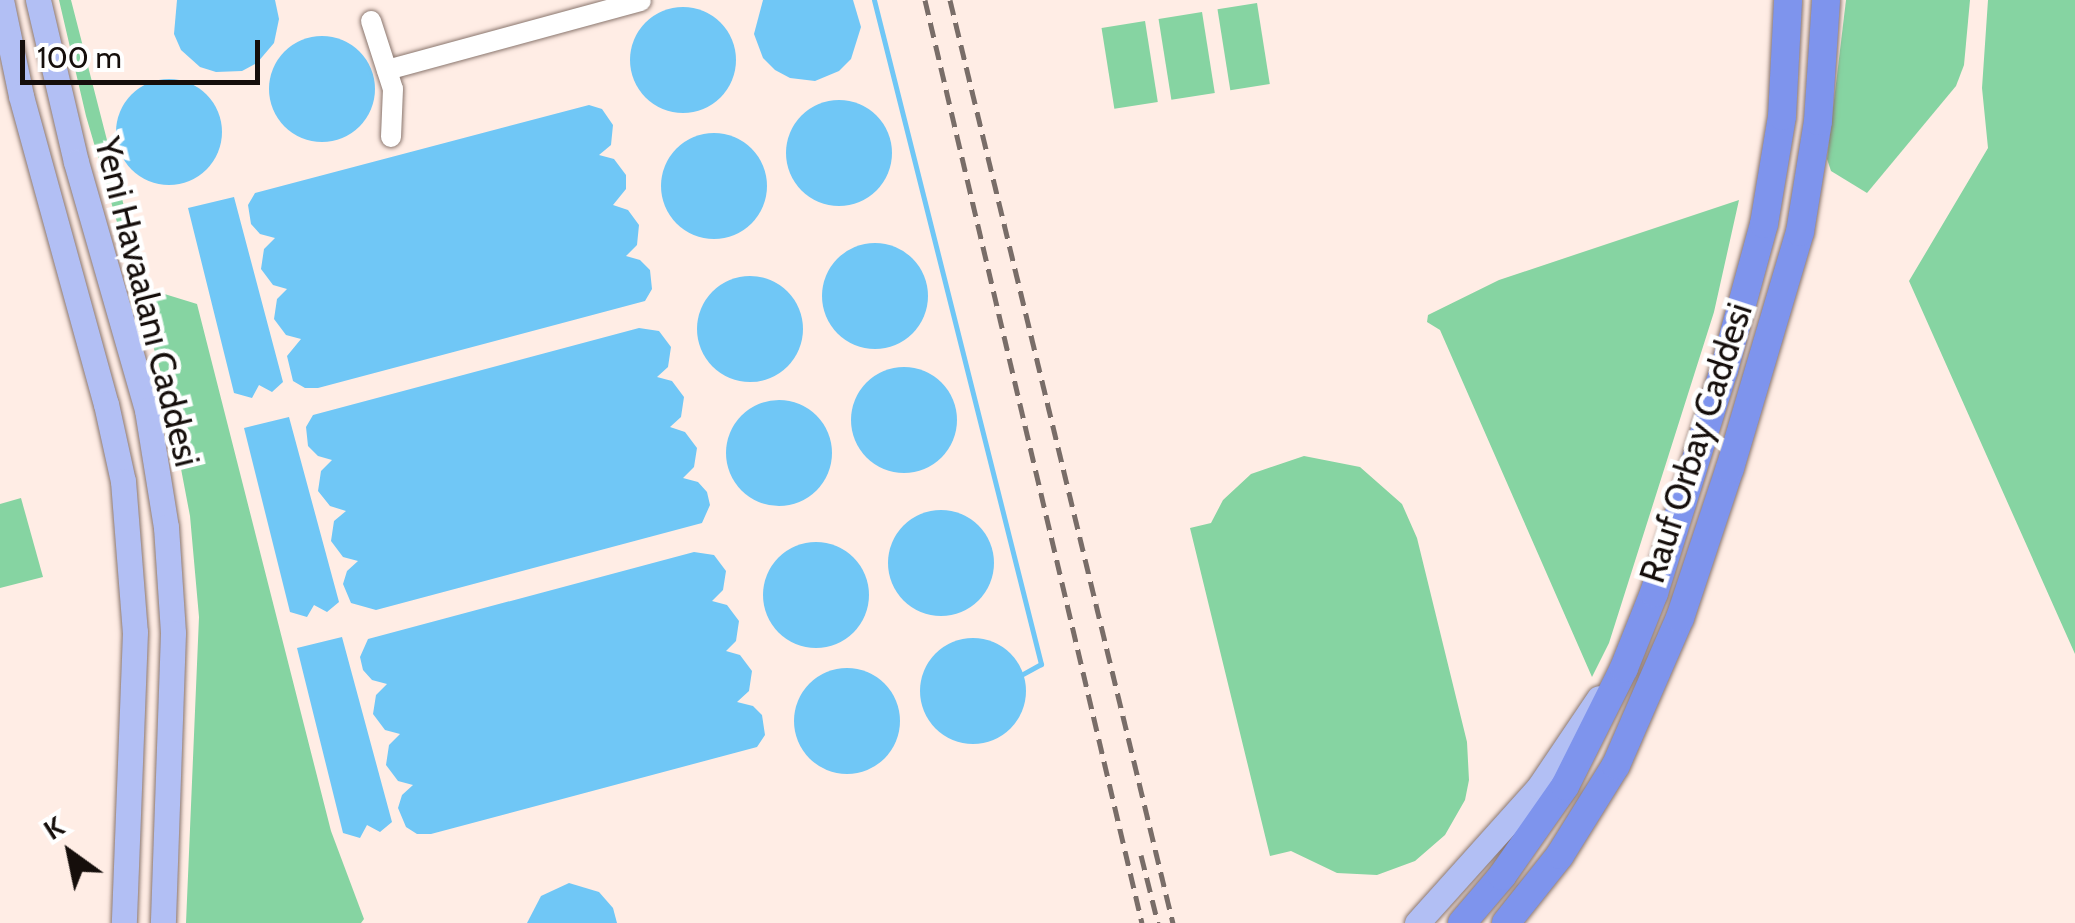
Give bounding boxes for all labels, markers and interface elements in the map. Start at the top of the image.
scale bar [25,20,265,82]
text: 100 m [37,39,122,76]
street label: Yeni Havaalanı Caddesi [86,133,208,471]
street label: Rauf Orbay Caddesi [1631,298,1761,588]
north arrow [20,803,120,903]
text: K [37,809,70,847]

